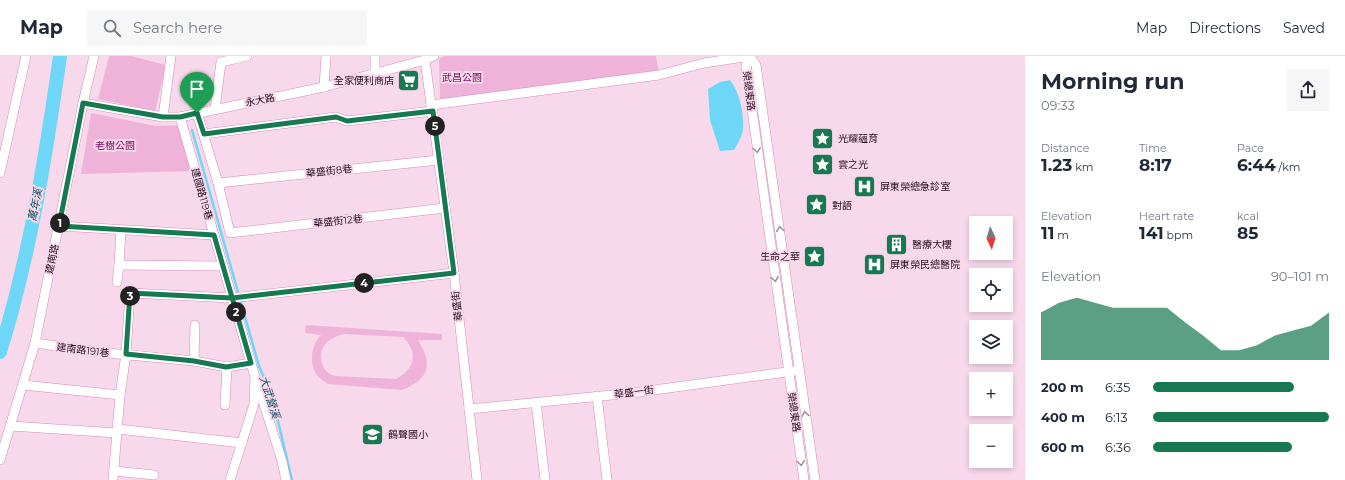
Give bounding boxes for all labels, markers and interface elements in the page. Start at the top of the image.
search box [87,10,367,46]
text: Map [20,16,63,39]
icon: search [101,17,123,39]
text: Search here [133,18,222,37]
text: Map [1136,19,1167,37]
text: Directions [1189,19,1261,37]
text: Saved [1283,19,1325,37]
supermarket icon: 全家便利商店 [396,67,422,93]
text: Morning run [1041,68,1184,95]
button: share [1287,69,1329,111]
street label: 榮總東路 [740,70,758,112]
park label: 武昌公園 [442,71,482,84]
pin [180,72,214,113]
place label: 全家便利商店 [334,74,394,87]
icon: arrive [186,78,208,100]
street label: 永大路 [244,91,276,109]
text: 09:33 [1041,97,1075,113]
pin: 5 [425,116,445,136]
text: 5 [432,119,438,133]
place icon: 光耀蘊育 [810,125,836,151]
place label: 光耀蘊育 [838,132,878,145]
park label: 老樹公園 [95,139,135,152]
text: Distance [1041,141,1089,155]
text: Time [1139,141,1167,155]
text: Pace [1237,141,1264,155]
one-way arrow [752,147,761,153]
place icon: 雲之光 [809,151,835,177]
text: 1.23 [1041,155,1072,175]
text: 8:17 [1139,155,1172,175]
text: 6:44 [1237,155,1276,175]
place label: 雲之光 [838,158,868,171]
text: km [1072,160,1093,174]
text: /km [1276,160,1301,174]
street label: 華盛街8巷 [305,162,353,180]
street label: 建國路119巷 [188,167,216,221]
hospital icon: 屏東榮總急診室 [851,173,877,199]
place label: 屏東榮總急診室 [880,180,950,193]
water label: 萬年溪 [25,186,45,223]
place icon: 對語 [803,192,829,218]
place label: 對語 [832,199,852,212]
text: Elevation [1041,209,1092,223]
text: Heart rate [1139,209,1194,223]
text: kcal [1237,209,1259,223]
street label: 華盛街12巷 [313,212,363,230]
pin: 1 [50,213,70,233]
text: 1 [58,216,62,230]
north arrow [969,216,1013,260]
map controls [969,216,1013,468]
text: 11 [1041,223,1054,243]
text: 141 [1139,223,1164,243]
text: 85 [1237,223,1258,243]
one-way arrow [776,226,785,233]
text: m [1054,228,1069,242]
text: bpm [1164,228,1193,242]
building icon: 醫療大樓 [884,231,910,257]
place label: 醫療大樓 [912,238,952,251]
street label: 建南路 [43,243,61,275]
place icon: 生命之華 [802,243,828,269]
place label: 生命之華 [760,250,800,263]
hospital icon: 屏東榮民總醫院 [861,251,887,277]
place label: 屏東榮民總醫院 [890,258,960,271]
button: locate [969,268,1013,312]
text: Elevation [1041,268,1101,284]
text: 90–101 m [1271,268,1329,284]
pin: 4 [354,273,374,293]
text: 4 [360,276,368,290]
one-way arrow [770,276,779,282]
pin: 3 [120,286,140,306]
text: 3 [127,289,133,303]
street label: 華盛街 [449,290,465,322]
pin: 2 [226,302,246,322]
text: 2 [233,305,239,319]
button: layers [969,320,1013,364]
street label: 建南路191巷 [56,340,110,360]
button: + [969,372,1013,416]
water label: 大武營溪 [257,374,284,422]
text: 200 m [1041,379,1084,395]
text: 6:35 [1105,379,1130,395]
street label: 華盛一街 [613,383,655,401]
street label: 榮總東路 [785,391,803,433]
text: 400 m [1041,409,1085,425]
text: 6:13 [1105,409,1128,425]
one-way arrow [801,411,810,417]
school or university icon: 鶴聲國小 [360,421,386,447]
button: − [969,424,1013,468]
place label: 鶴聲國小 [388,428,428,441]
text: 600 m [1041,439,1084,455]
text: 6:36 [1105,439,1131,455]
one-way arrow [796,460,805,466]

